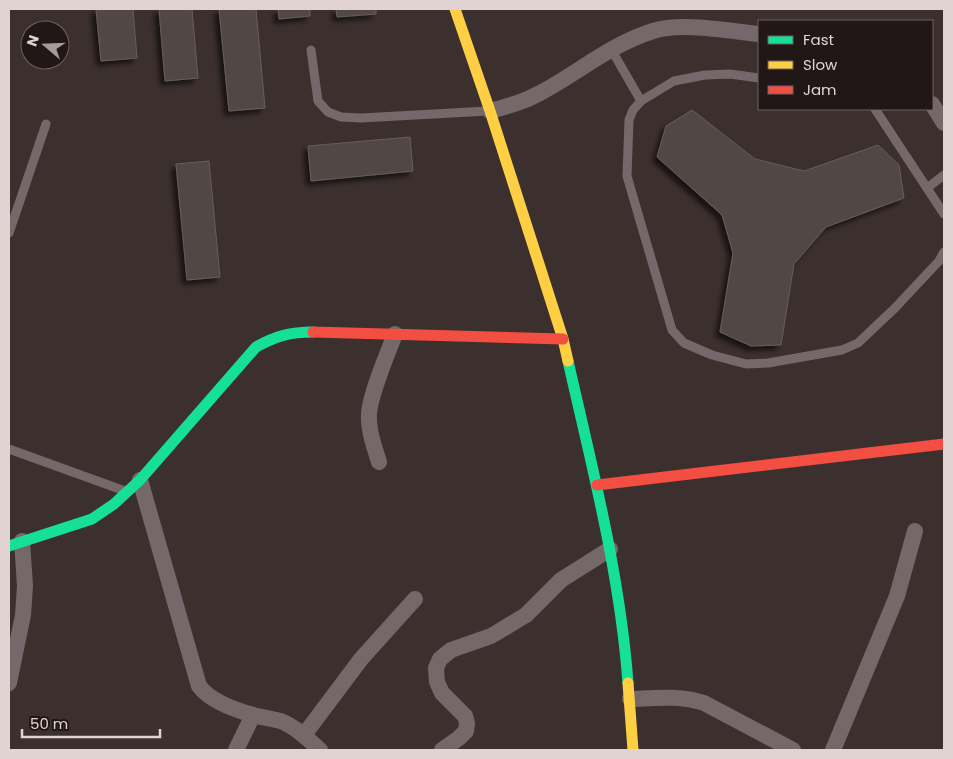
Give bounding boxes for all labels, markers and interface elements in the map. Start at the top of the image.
north arrow [20,20,70,70]
legend [758,20,933,110]
text: Fast [803,29,834,50]
text: N [22,33,44,49]
text: Slow [803,54,838,75]
text: Jam [803,79,837,100]
scale bar [22,706,160,738]
text: 50 m [30,713,68,734]

